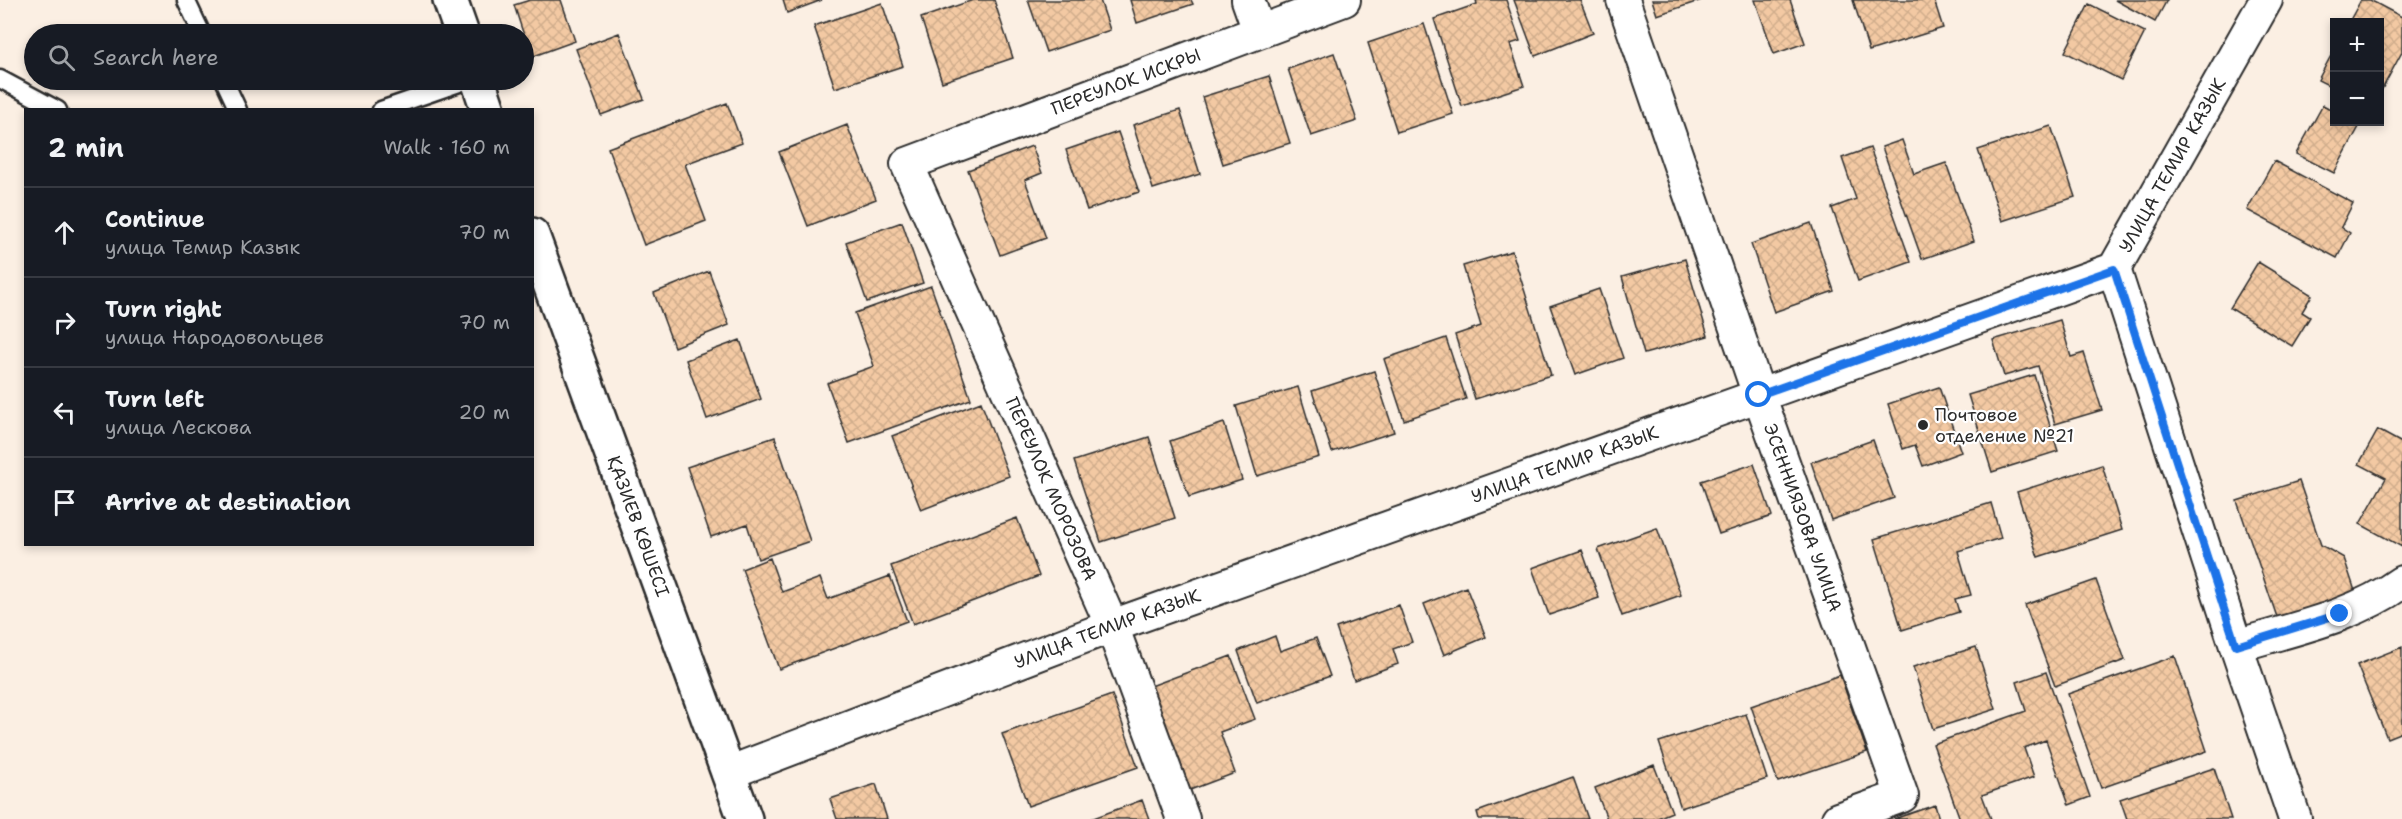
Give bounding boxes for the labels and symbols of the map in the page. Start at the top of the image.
street label: ПЕРЕУЛОК ИСКРЫ [1048,43,1204,121]
street label: УЛИЦА ТЕМИР КАЗЫК [2114,73,2232,257]
route start [1745,381,1771,407]
street label: ПЕРЕУЛОК МОРОЗОВА [1000,393,1102,585]
place label: Почтовое отделение №21 [1935,403,2074,448]
marker: Почтовое отделение №21 [1916,418,1930,432]
street label: УЛИЦА ТЕМИР КАЗЫК [1468,420,1662,509]
street label: ЭСЕННИЯЗОВА УЛИЦА [1758,420,1847,615]
street label: ҚАЗИЕВ КӨШЕСІ [602,452,675,600]
street label: УЛИЦА ТЕМИР КАЗЫК [1011,583,1204,674]
route end [2326,600,2352,626]

